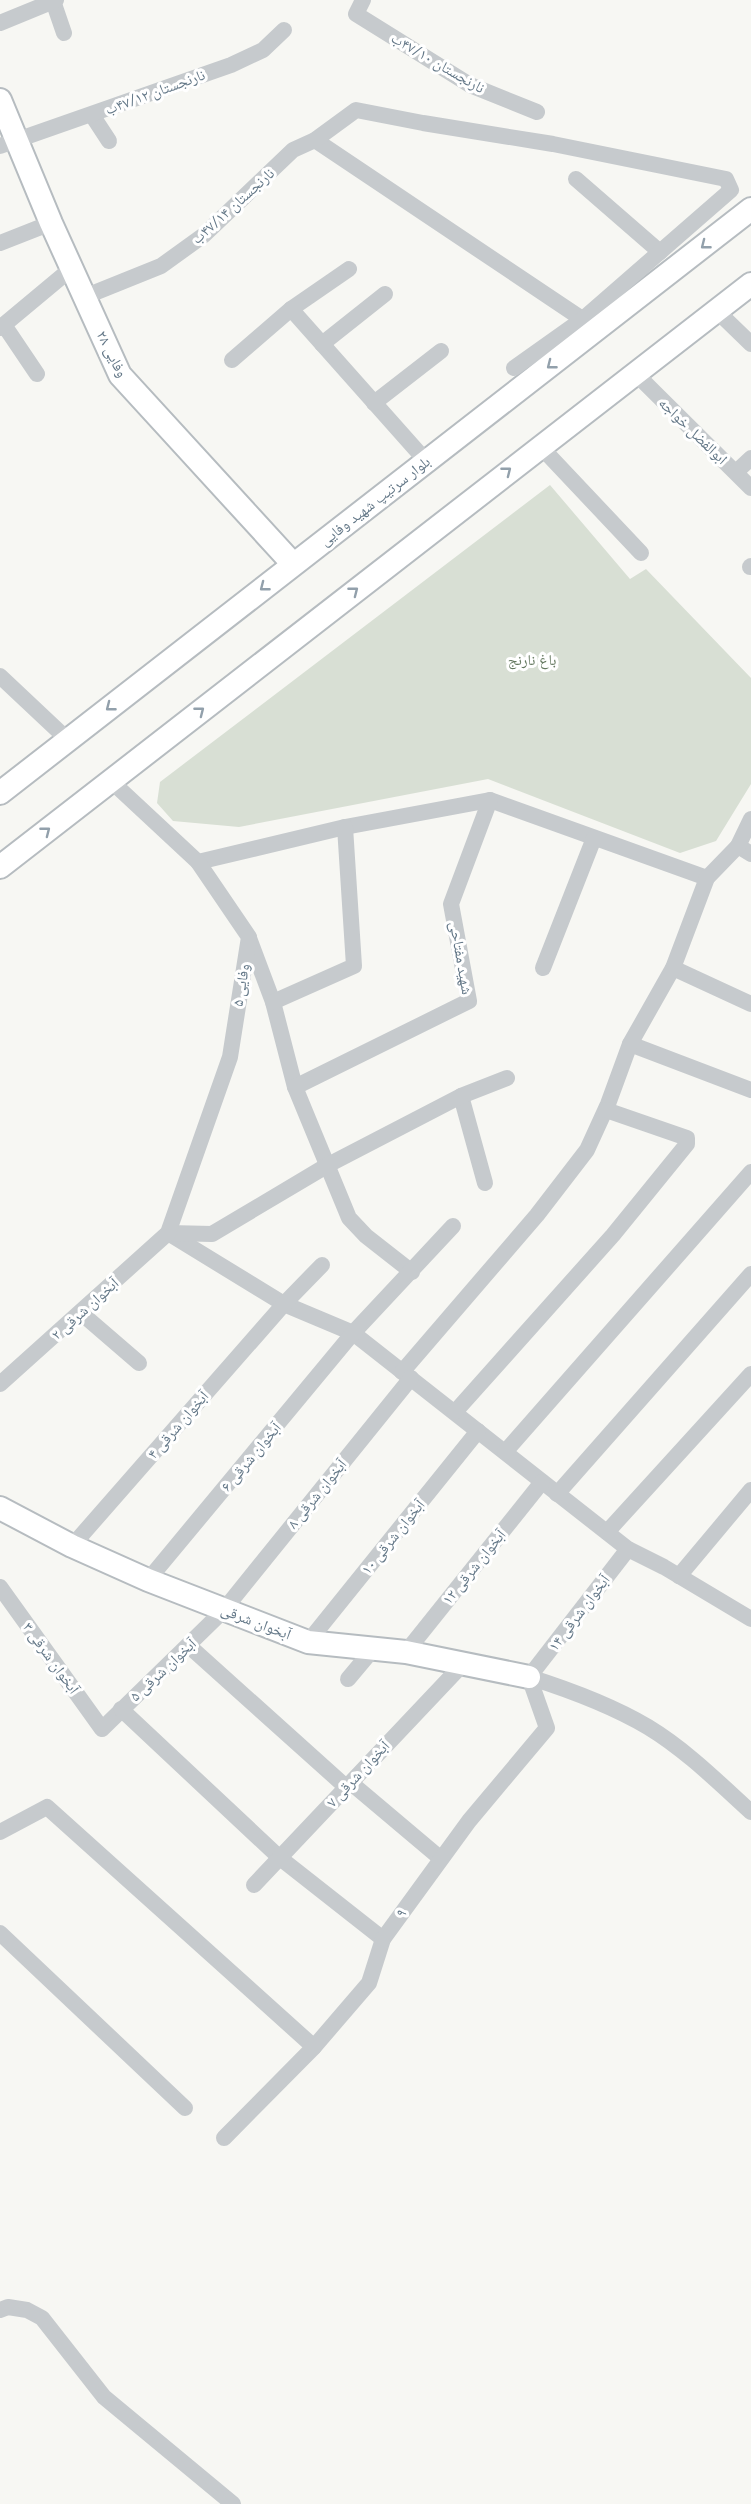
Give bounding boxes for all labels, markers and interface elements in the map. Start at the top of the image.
street label: نارنجستان ۴۷/۱۰ب [388,28,488,98]
street label: نارنجستان ۴۷/۱۲ب [102,65,208,119]
street label: نارنجستان ۴۷/۱۴ب [187,163,279,249]
one-way arrow [701,238,712,249]
street label: وفایی ۲۸ [92,327,132,381]
one-way arrow [546,357,557,368]
street label: ابوالفضل خواجه [654,393,732,469]
street label: بلوار سرتیپ شهید وفایی [316,452,434,550]
one-way arrow [501,468,512,479]
one-way arrow [259,580,270,591]
one-way arrow [347,588,358,599]
park label: باغ نارنج [508,650,556,670]
one-way arrow [106,700,117,711]
one-way arrow [193,708,204,719]
one-way arrow [39,828,50,839]
street label: شهید مفتاحی [445,920,477,996]
street label: وفایی ۵ [228,962,254,1008]
street label: آبخوان شرقی ۲ [47,1273,124,1345]
street label: آبخوان شرقی ۴ [143,1386,214,1463]
street label: آبخوان شرقی ۶ [216,1417,286,1496]
street label: آبخوان شرقی ۸ [283,1454,352,1533]
street label: آبخوان شرقی ۱۰ [357,1495,430,1579]
street label: آبخوان شرقی ۱۲ [438,1525,511,1609]
street label: آبخوان شرقی ۱۴ [544,1570,615,1655]
street label: آبخوان شرقی [218,1600,295,1645]
street label: آبخوان شرقی ۳ [18,1618,84,1699]
street label: آبخوان شرقی ۵ [125,1633,201,1706]
street label: آبخوان شرقی ۷ [322,1736,395,1812]
street label: ۹ [391,1904,410,1920]

